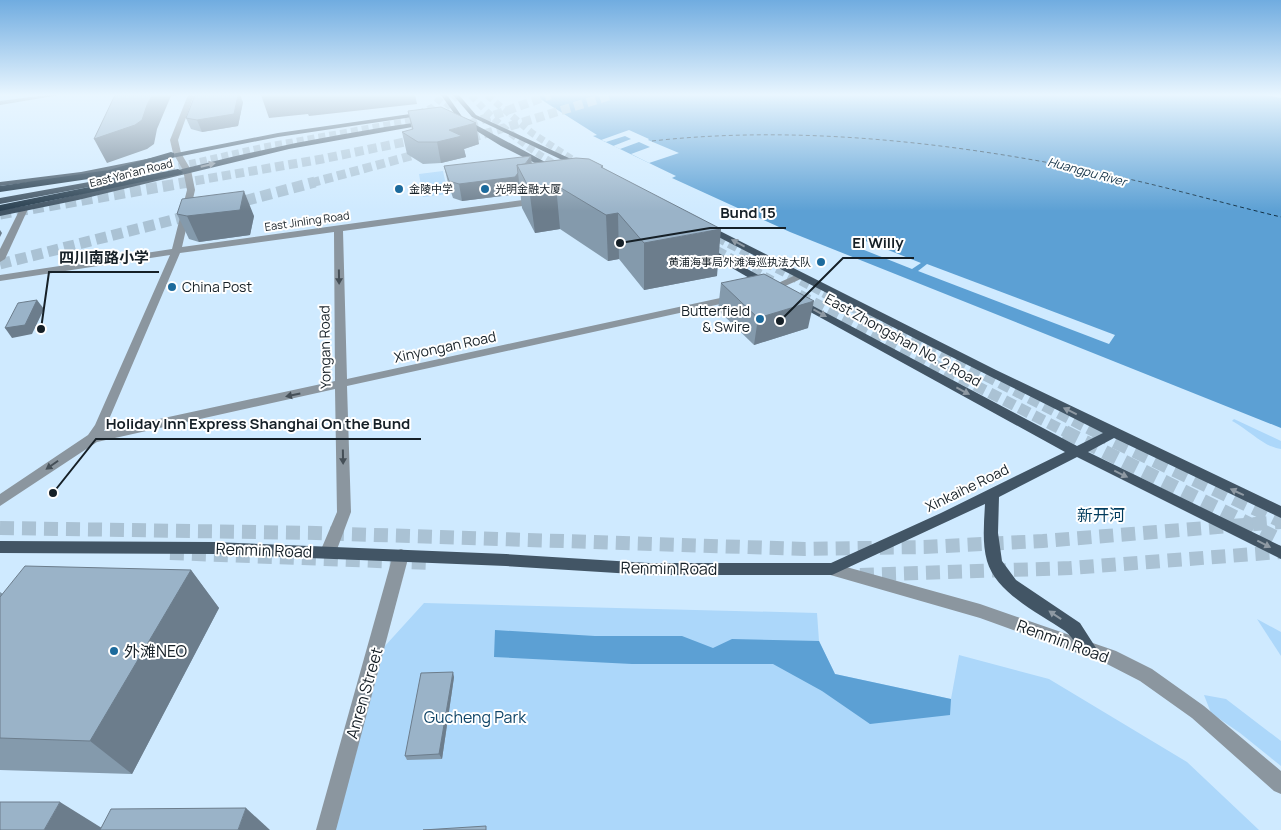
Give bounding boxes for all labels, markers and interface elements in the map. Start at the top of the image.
water label: Huangpu River [1046,153,1130,191]
street label: East Yan'an Road [88,155,174,190]
one-way arrow [200,161,215,169]
place label: 金陵中学 [409,181,453,196]
place label: 光明金融大厦 [495,181,561,196]
marker: 金陵中学 [393,183,405,195]
marker: 光明金融大厦 [479,183,491,195]
callout: Bund 15 [710,198,786,228]
text: Bund 15 [720,202,776,223]
street label: East Jinling Road [264,207,350,234]
callout: El Willy [843,228,914,258]
text: El Willy [852,232,904,253]
one-way arrow [731,239,744,248]
callout: 四川南路小学 [49,242,159,272]
text: 四川南路小学 [59,247,149,268]
place label: 黄浦海事局外滩海巡执法大队 [668,254,811,269]
marker: 黄浦海事局外滩海巡执法大队 [815,256,827,268]
one-way arrow [335,270,343,286]
place label: China Post [182,277,252,296]
marker: China Post [166,281,178,293]
street label: East Zhongshan No. 2 Road [822,289,985,390]
place label: Butterfield & Swire [681,301,750,336]
street label: Yongan Road [314,305,335,389]
one-way arrow [813,309,828,317]
marker: Butterfield & Swire [754,313,766,325]
street label: Xinyongan Road [392,326,498,367]
one-way arrow [955,387,970,395]
one-way arrow [285,392,301,400]
one-way arrow [1063,407,1077,415]
callout: Holiday Inn Express Shanghai On the Bund [96,409,421,439]
text: Holiday Inn Express Shanghai On the Bund [106,413,410,434]
one-way arrow [339,450,347,466]
street label: Xinkaihe Road [922,459,1012,516]
one-way arrow [45,460,59,470]
one-way arrow [1114,470,1128,478]
one-way arrow [1230,487,1244,495]
district label: 新开河 [1077,504,1125,526]
street label: Renmin Road [215,537,313,563]
one-way arrow [1257,540,1272,548]
street label: Renmin Road [620,556,718,580]
one-way arrow [1048,610,1061,619]
street label: Renmin Road [1014,614,1112,668]
place label: 外滩NEO [124,640,188,662]
marker: 外滩NEO [108,645,120,657]
street label: Anren Street [340,645,388,741]
park label: Gucheng Park [424,706,527,728]

